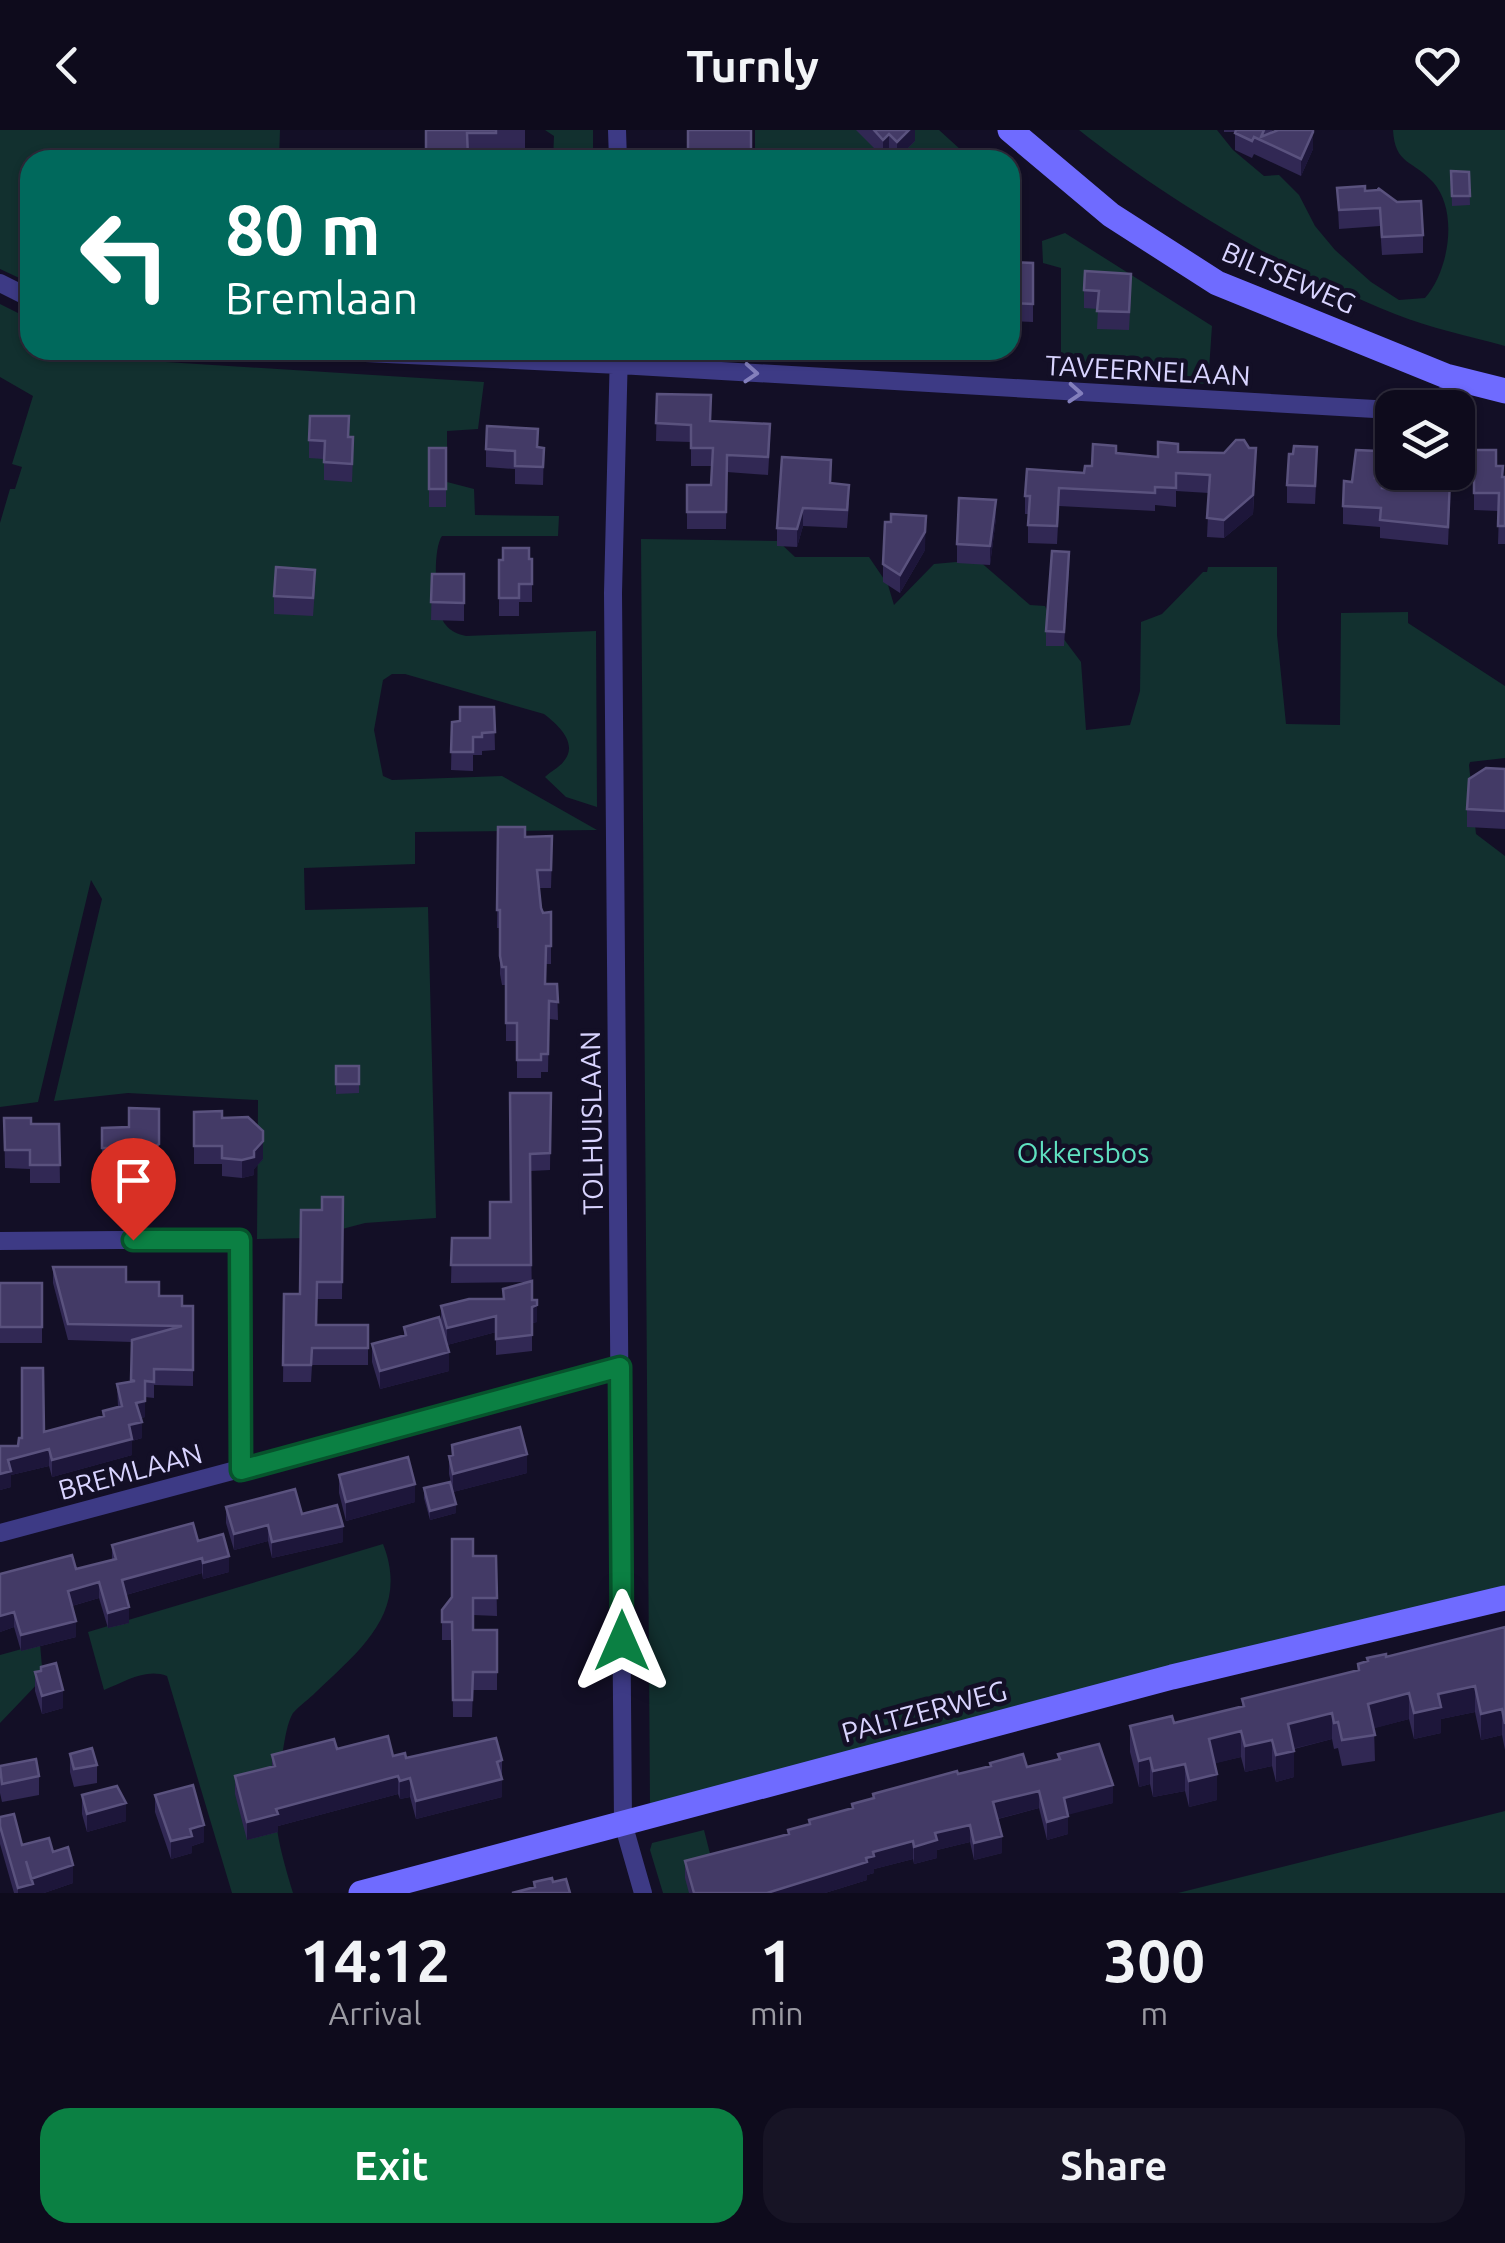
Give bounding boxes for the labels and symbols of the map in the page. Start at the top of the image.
street label: BILTSEWEG [1218,235,1360,319]
street label: TAVEERNELAAN [1045,349,1251,391]
one-way arrow [743,362,759,383]
one-way arrow [1068,382,1084,403]
street label: TOLHUISLAAN [574,1031,608,1215]
park label: Okkersbos [1017,1137,1149,1168]
pin [91,1138,176,1241]
street label: BREMLAAN [55,1437,205,1505]
position arrow [570,1589,674,1693]
street label: PALTZERWEG [838,1674,1010,1748]

